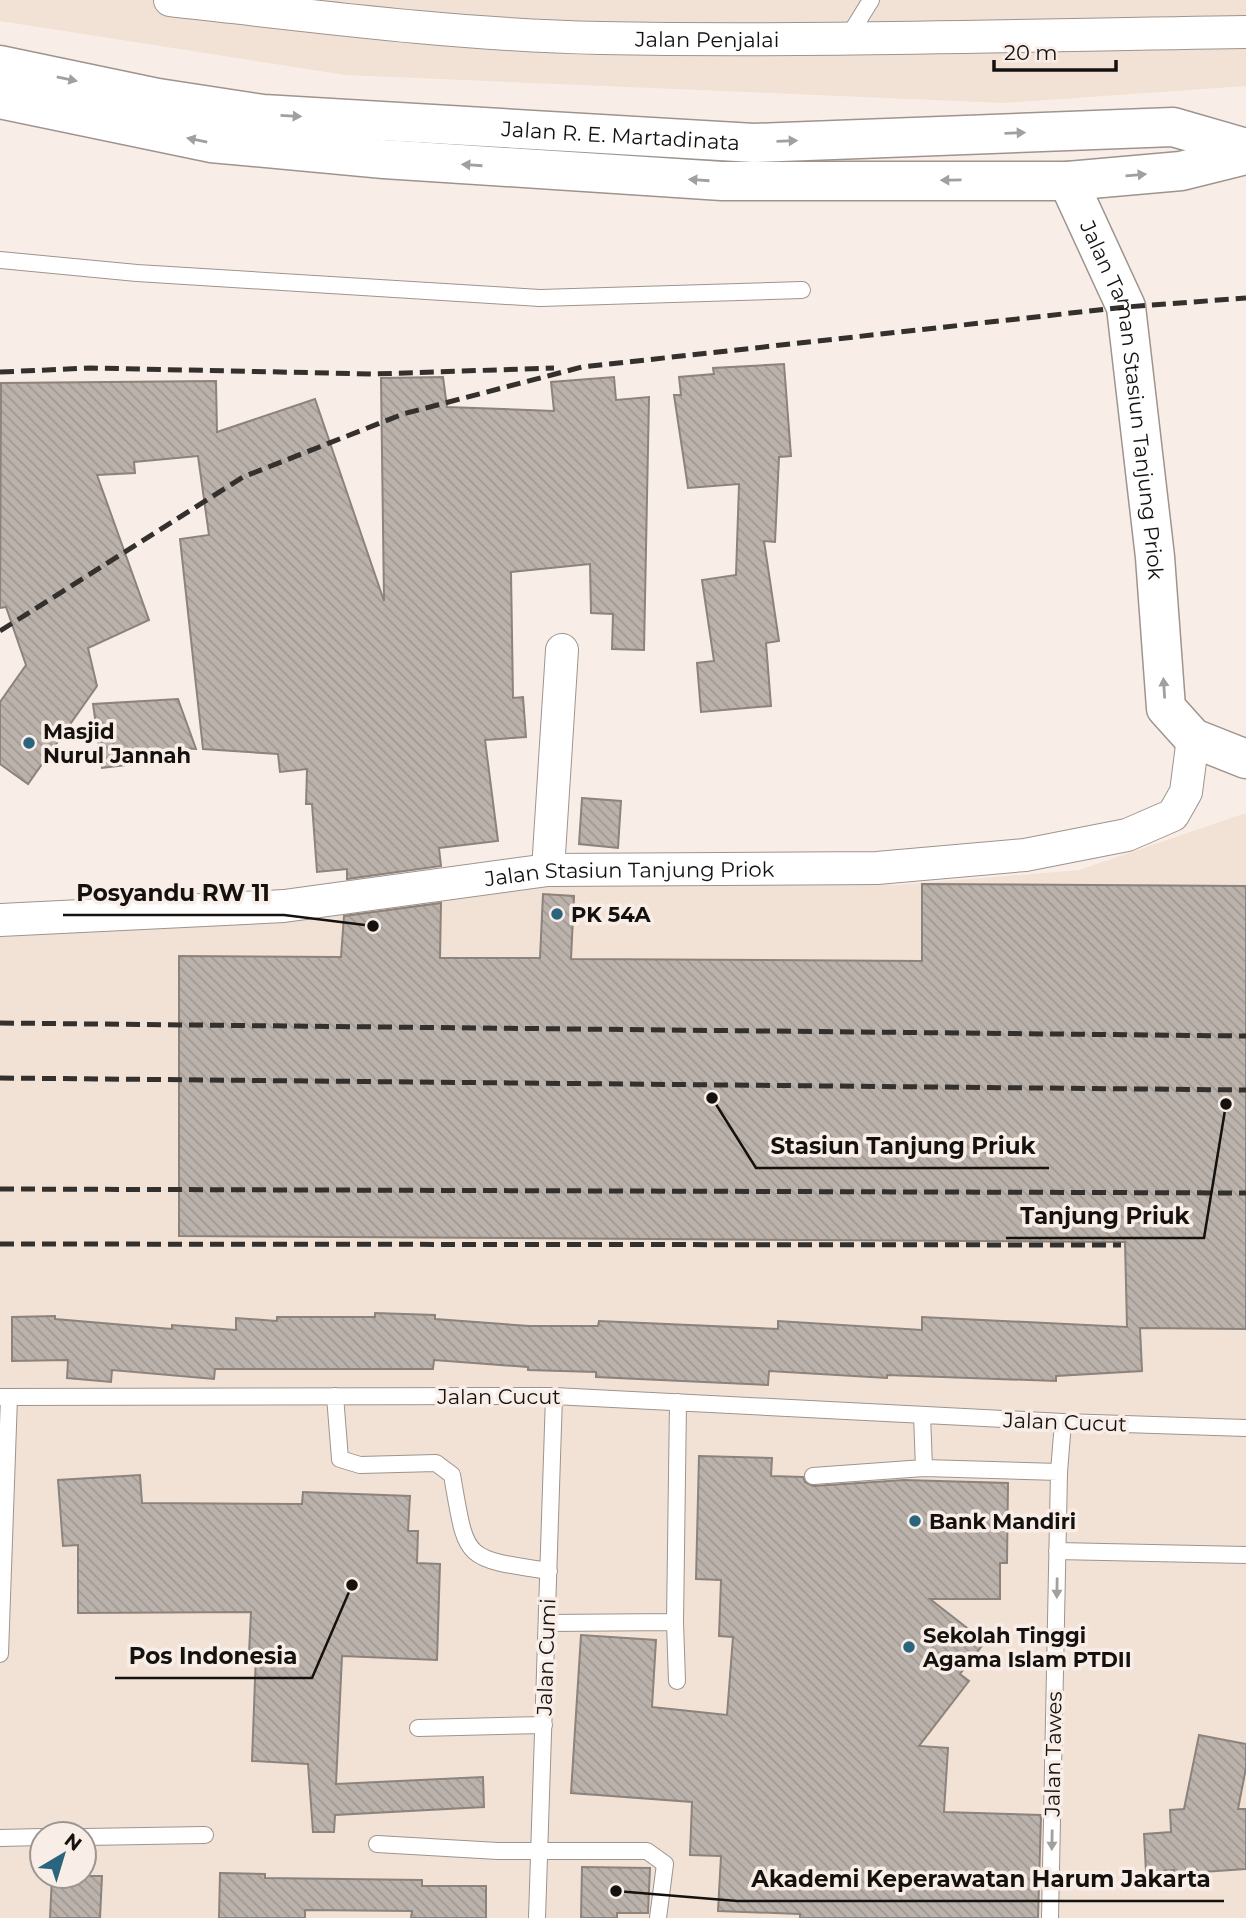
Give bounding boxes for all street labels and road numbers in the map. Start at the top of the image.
street label: Jalan Penjalai [634,26,779,52]
street label: Jalan R. E. Martadinata [500,116,741,155]
street label: Jalan Taman Stasiun Tanjung Priok [1075,216,1169,581]
street label: Jalan Stasiun Tanjung Priok [482,856,775,891]
street label: Jalan Cucut [436,1384,561,1409]
street label: Jalan Cucut [1002,1407,1127,1437]
street label: Jalan Cumi [531,1598,561,1717]
street label: Jalan Tawes [1039,1691,1067,1818]

